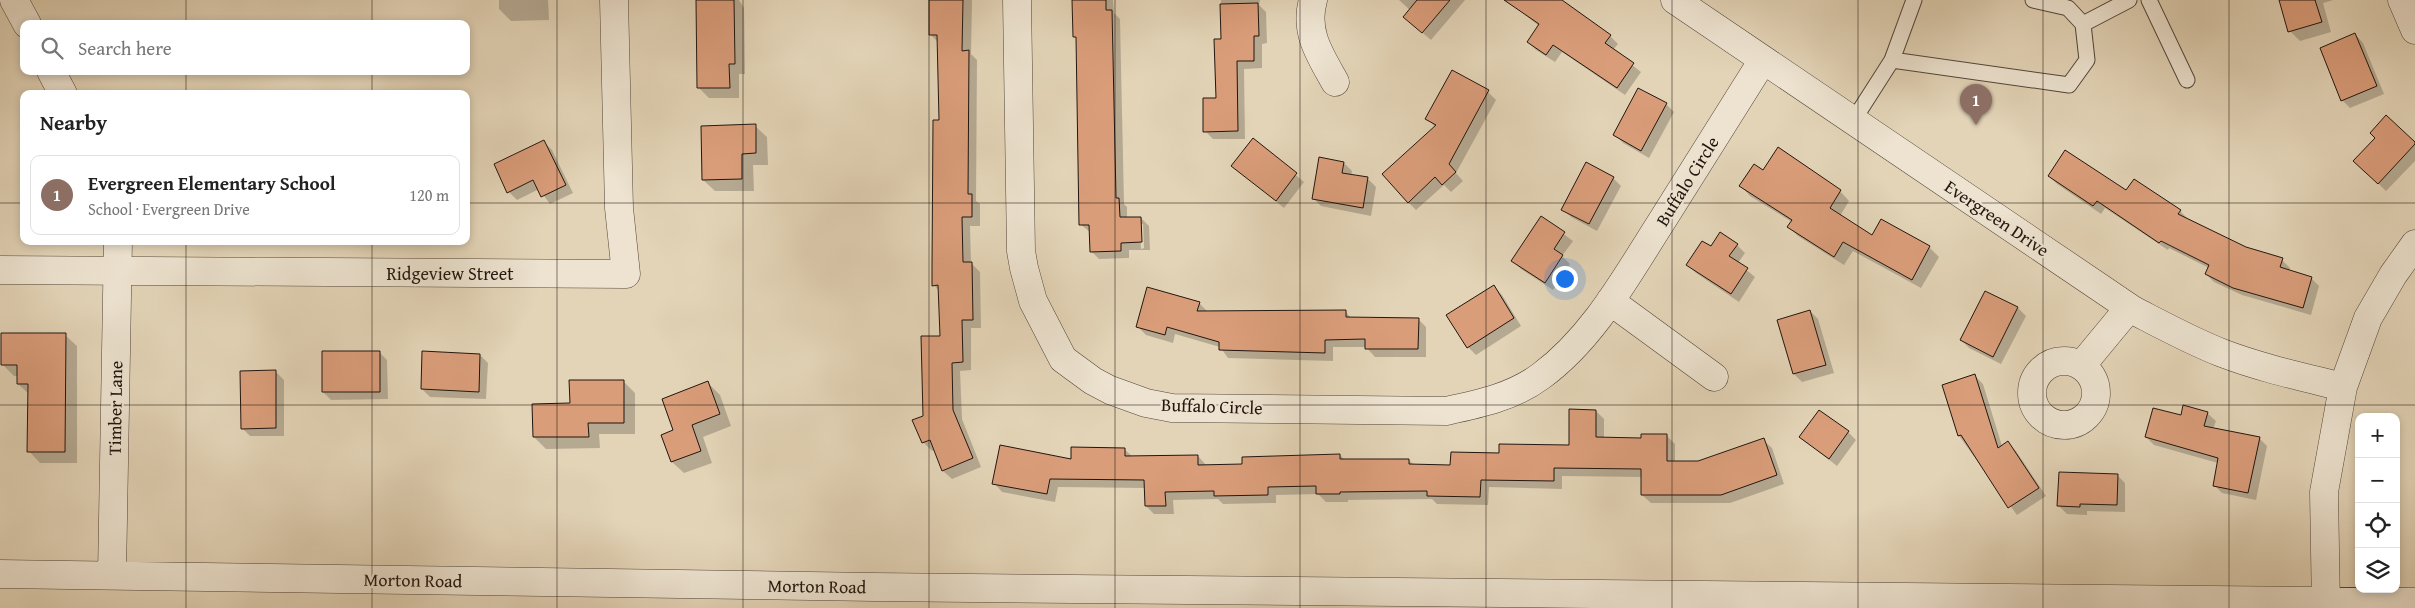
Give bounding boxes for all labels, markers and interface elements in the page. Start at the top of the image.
search box [20,20,470,75]
icon: search [38,34,66,62]
text: Search here [78,34,172,62]
pin: 1 [1960,84,1992,125]
text: Nearby [40,107,107,138]
street label: Buffalo Circle [1649,131,1725,231]
text: Evergreen Elementary School [88,169,336,197]
street label: Evergreen Drive [1939,173,2055,263]
text: 1 [53,183,61,207]
text: 120 m [409,183,449,207]
text: School · Evergreen Drive [88,197,250,221]
street label: Ridgeview Street [386,260,514,287]
your location [1552,266,1578,292]
street label: Timber Lane [101,360,129,456]
street label: Buffalo Circle [1161,391,1263,421]
map controls [2355,413,2400,593]
button: + [2355,413,2400,458]
button: − [2355,458,2400,503]
button: locate [2355,503,2400,548]
button: layers [2355,548,2400,593]
street label: Morton Road [363,566,463,594]
street label: Morton Road [767,572,867,600]

